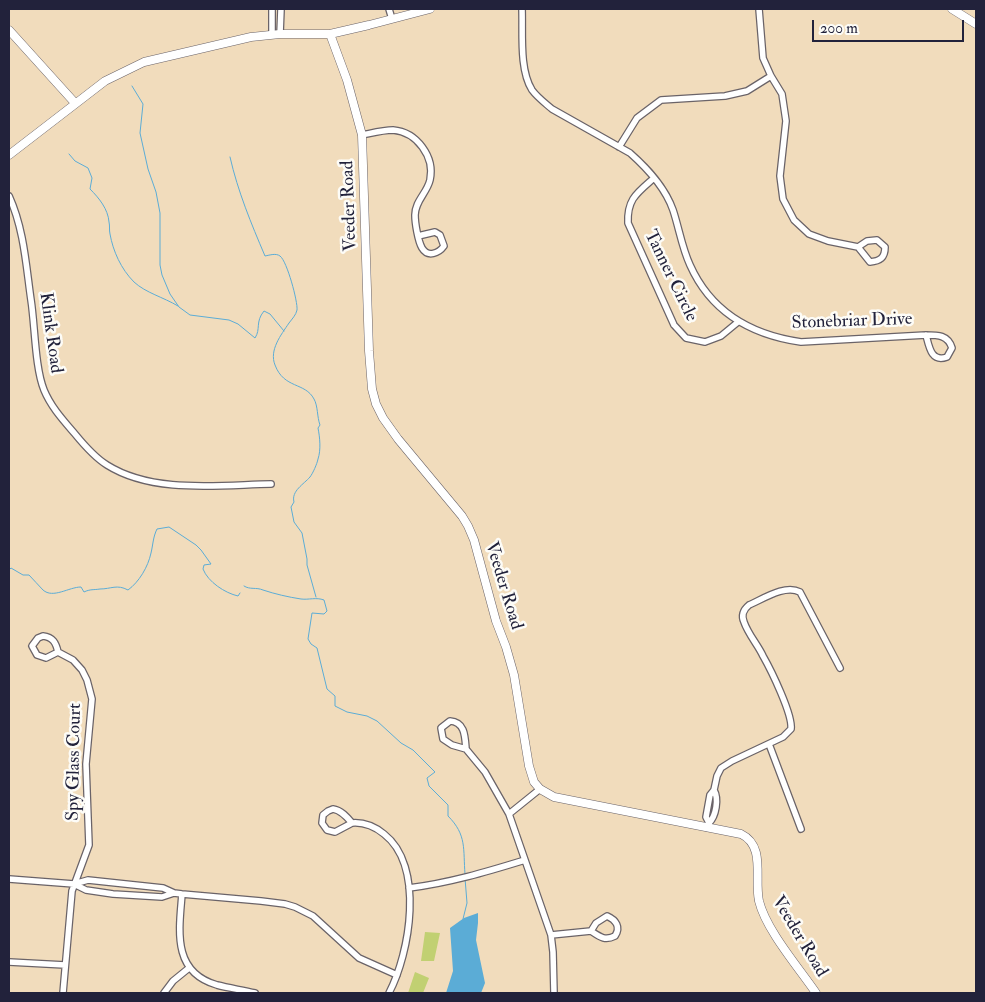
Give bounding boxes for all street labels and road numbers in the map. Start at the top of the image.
street label: Veeder Road [338,160,362,252]
street label: Tanner Circle [639,227,701,325]
street label: Klink Road [34,291,66,375]
street label: Stonebriar Drive [791,309,913,335]
street label: Veeder Road [479,539,527,633]
street label: Spy Glass Court [63,703,87,821]
street label: Veeder Road [766,893,832,981]

